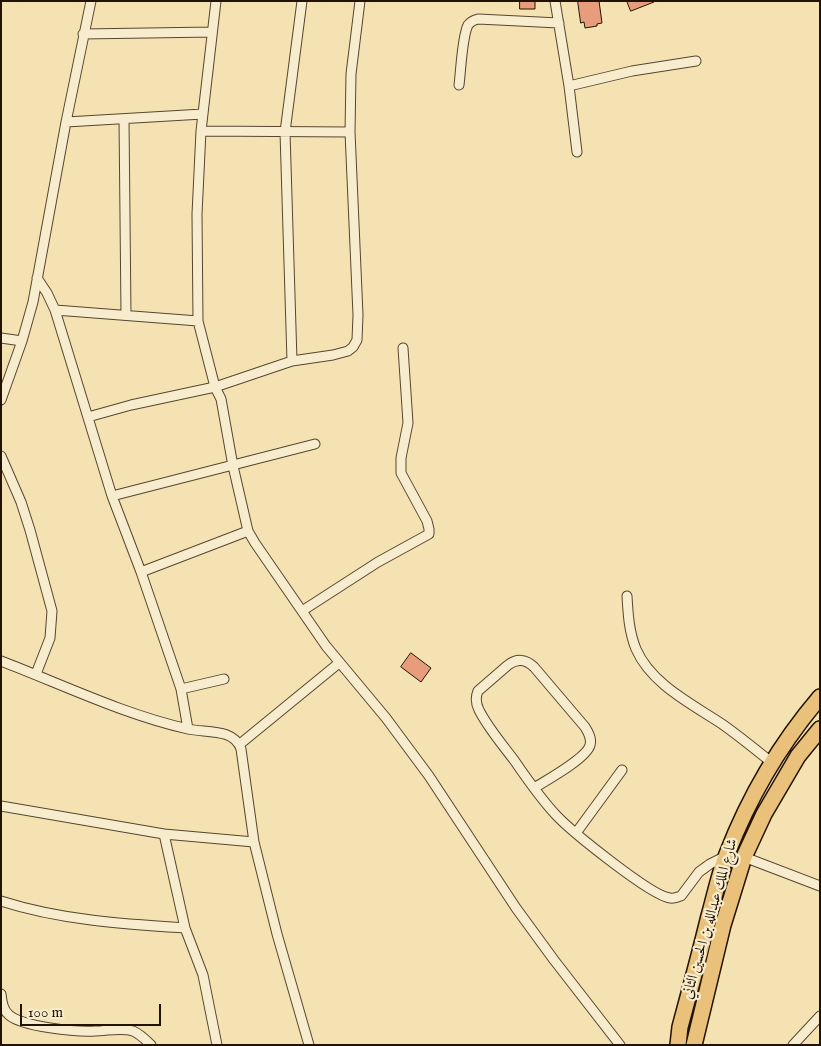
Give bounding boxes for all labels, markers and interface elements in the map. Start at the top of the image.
street label: شارع الملك عبدالله بن الحسين الثاني [679,837,743,1001]
scale bar [22,994,164,1026]
text: 100 m [28,1003,63,1022]

